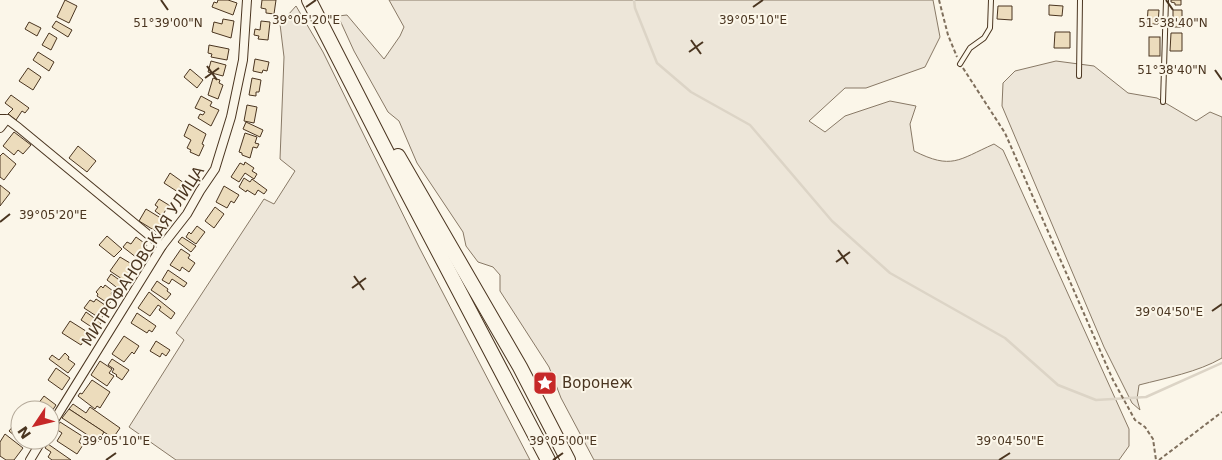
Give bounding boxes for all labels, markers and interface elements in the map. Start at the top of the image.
text: 39°05'20"E [272,13,340,27]
text: 39°05'10"E [719,13,787,27]
text: 51°39'00"N [133,16,203,30]
text: 51°38'40"N [1138,16,1208,30]
text: 51°38'40"N [1137,63,1207,77]
street label: МИТРОФАНОВСКАЯ УЛИЦА [78,162,208,349]
text: 39°05'20"E [19,208,87,222]
text: 39°04'50"E [1135,305,1203,319]
place icon: Воронеж [532,370,558,396]
place label: Воронеж [562,374,633,392]
north arrow [10,400,60,450]
text: N [14,423,34,442]
text: 39°05'10"E [82,434,150,448]
text: 39°05'00"E [529,434,597,448]
text: 39°04'50"E [976,434,1044,448]

